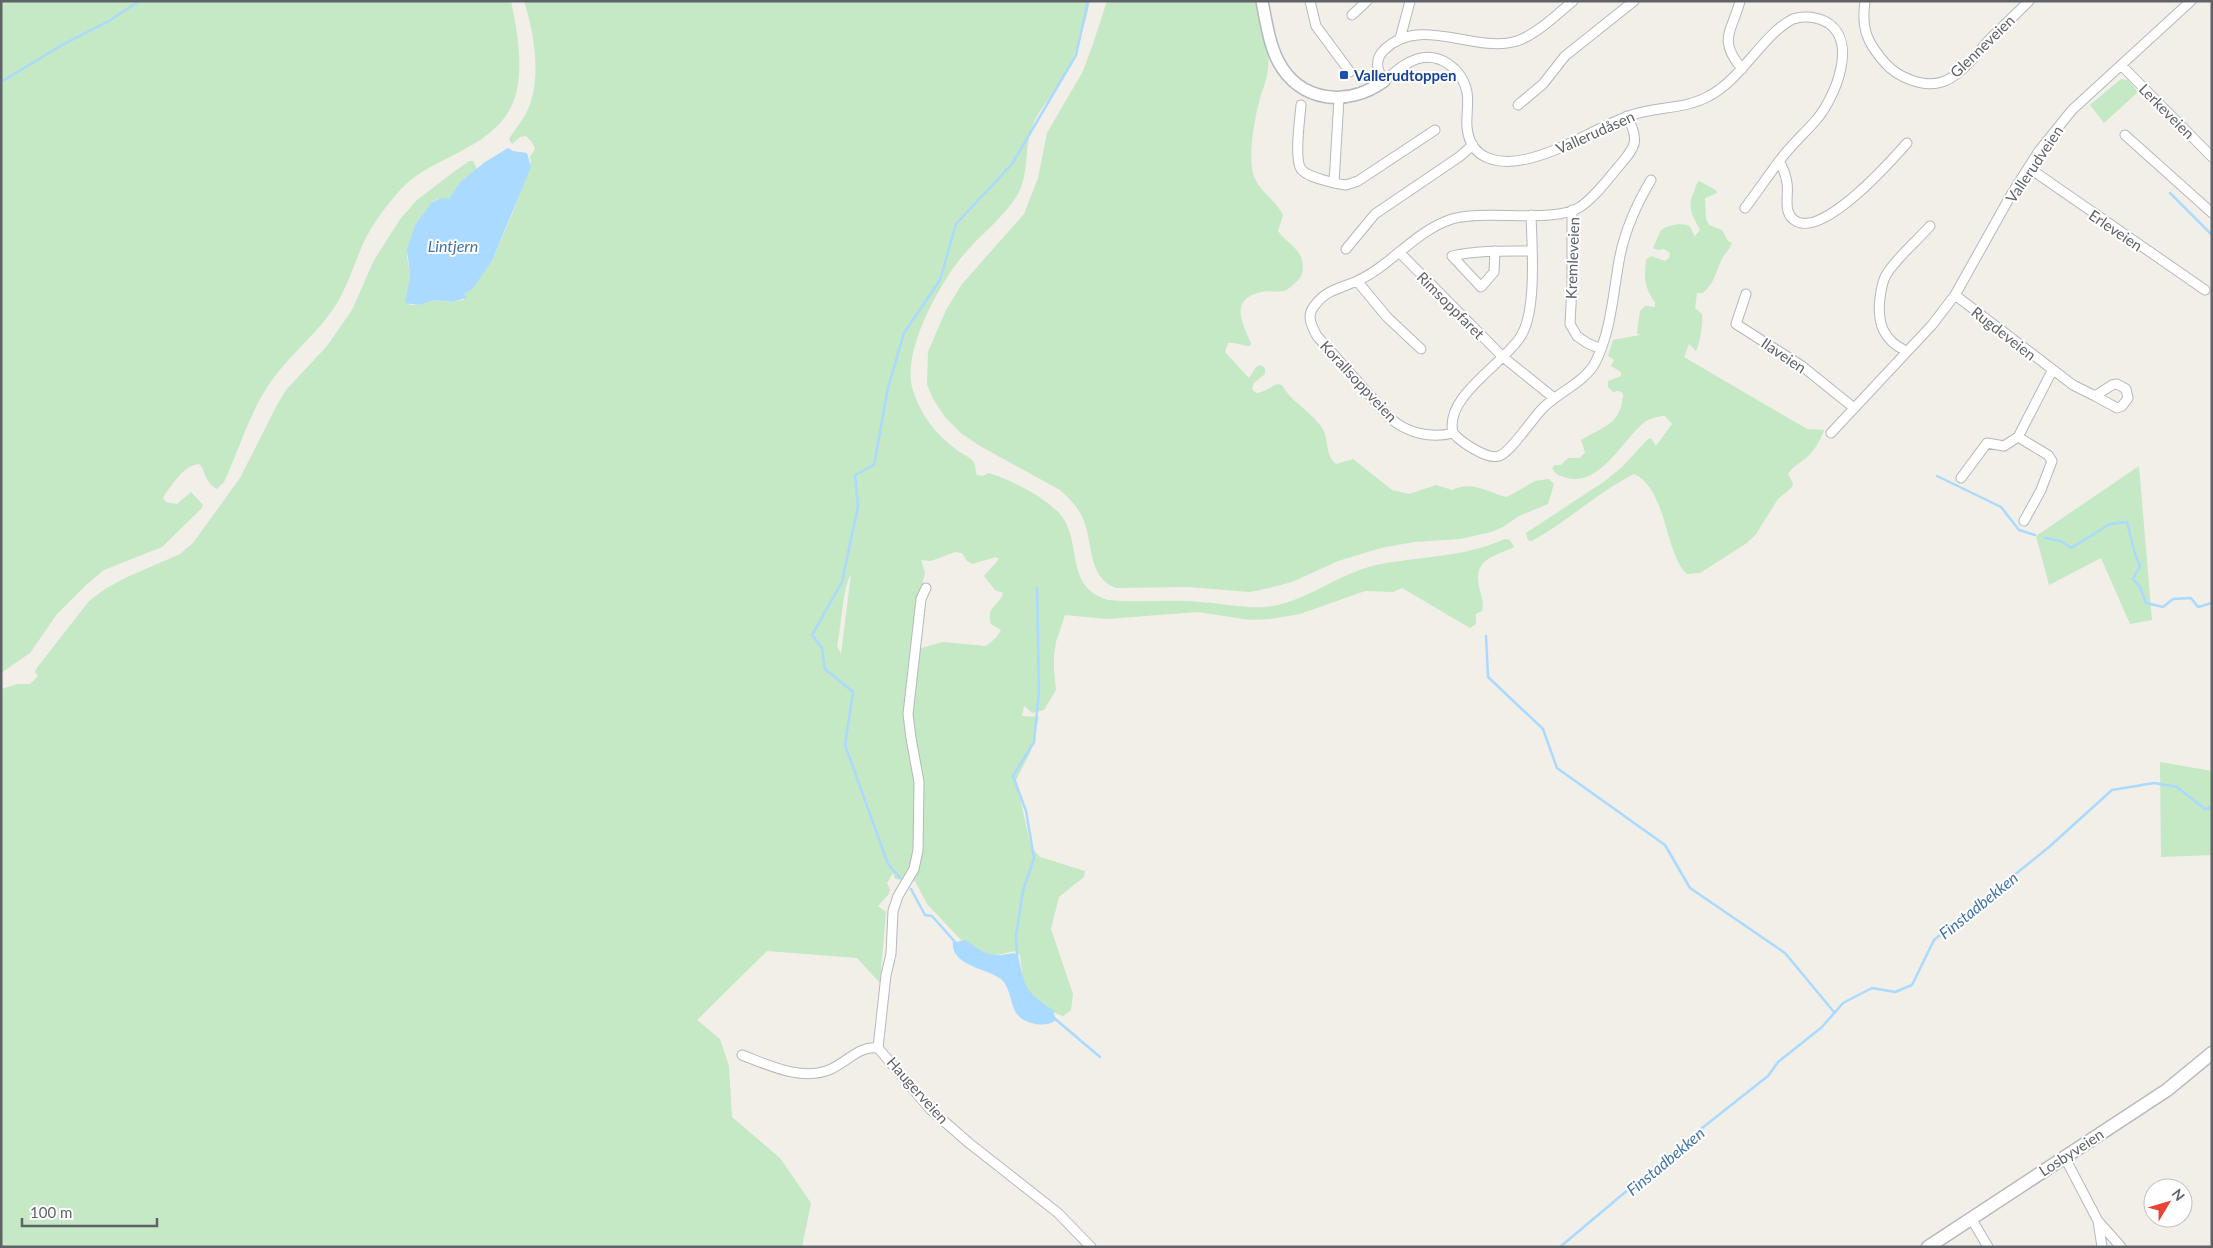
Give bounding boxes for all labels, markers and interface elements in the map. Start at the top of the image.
street label: Glenneveien [1946,11,2018,81]
place label: Vallerudtoppen [1353,66,1457,84]
marker: Vallerudtoppen [1338,69,1350,81]
street label: Lerkeveien [2136,80,2198,142]
street label: Vallerudåsen [1553,107,1637,157]
street label: Vallerudveien [2002,122,2066,206]
street label: Erleveien [2086,206,2146,254]
street label: Kremleveien [1562,217,1582,299]
water label: Lintjern [428,236,478,255]
street label: Rimsoppfaret [1414,268,1489,343]
street label: Rugdeveien [1968,302,2040,364]
street label: Ilaveien [1758,333,1810,377]
street label: Korallsoppveien [1317,337,1401,425]
water label: Finstadbekken [1935,867,2021,943]
street label: Haugerveien [883,1053,953,1127]
water label: Finstadbekken [1622,1123,1708,1199]
street label: Losbyveien [2035,1124,2107,1180]
north arrow [2143,1178,2193,1228]
text: N [2169,1185,2189,1204]
scale bar [22,1196,158,1228]
text: 100 m [30,1203,72,1221]

